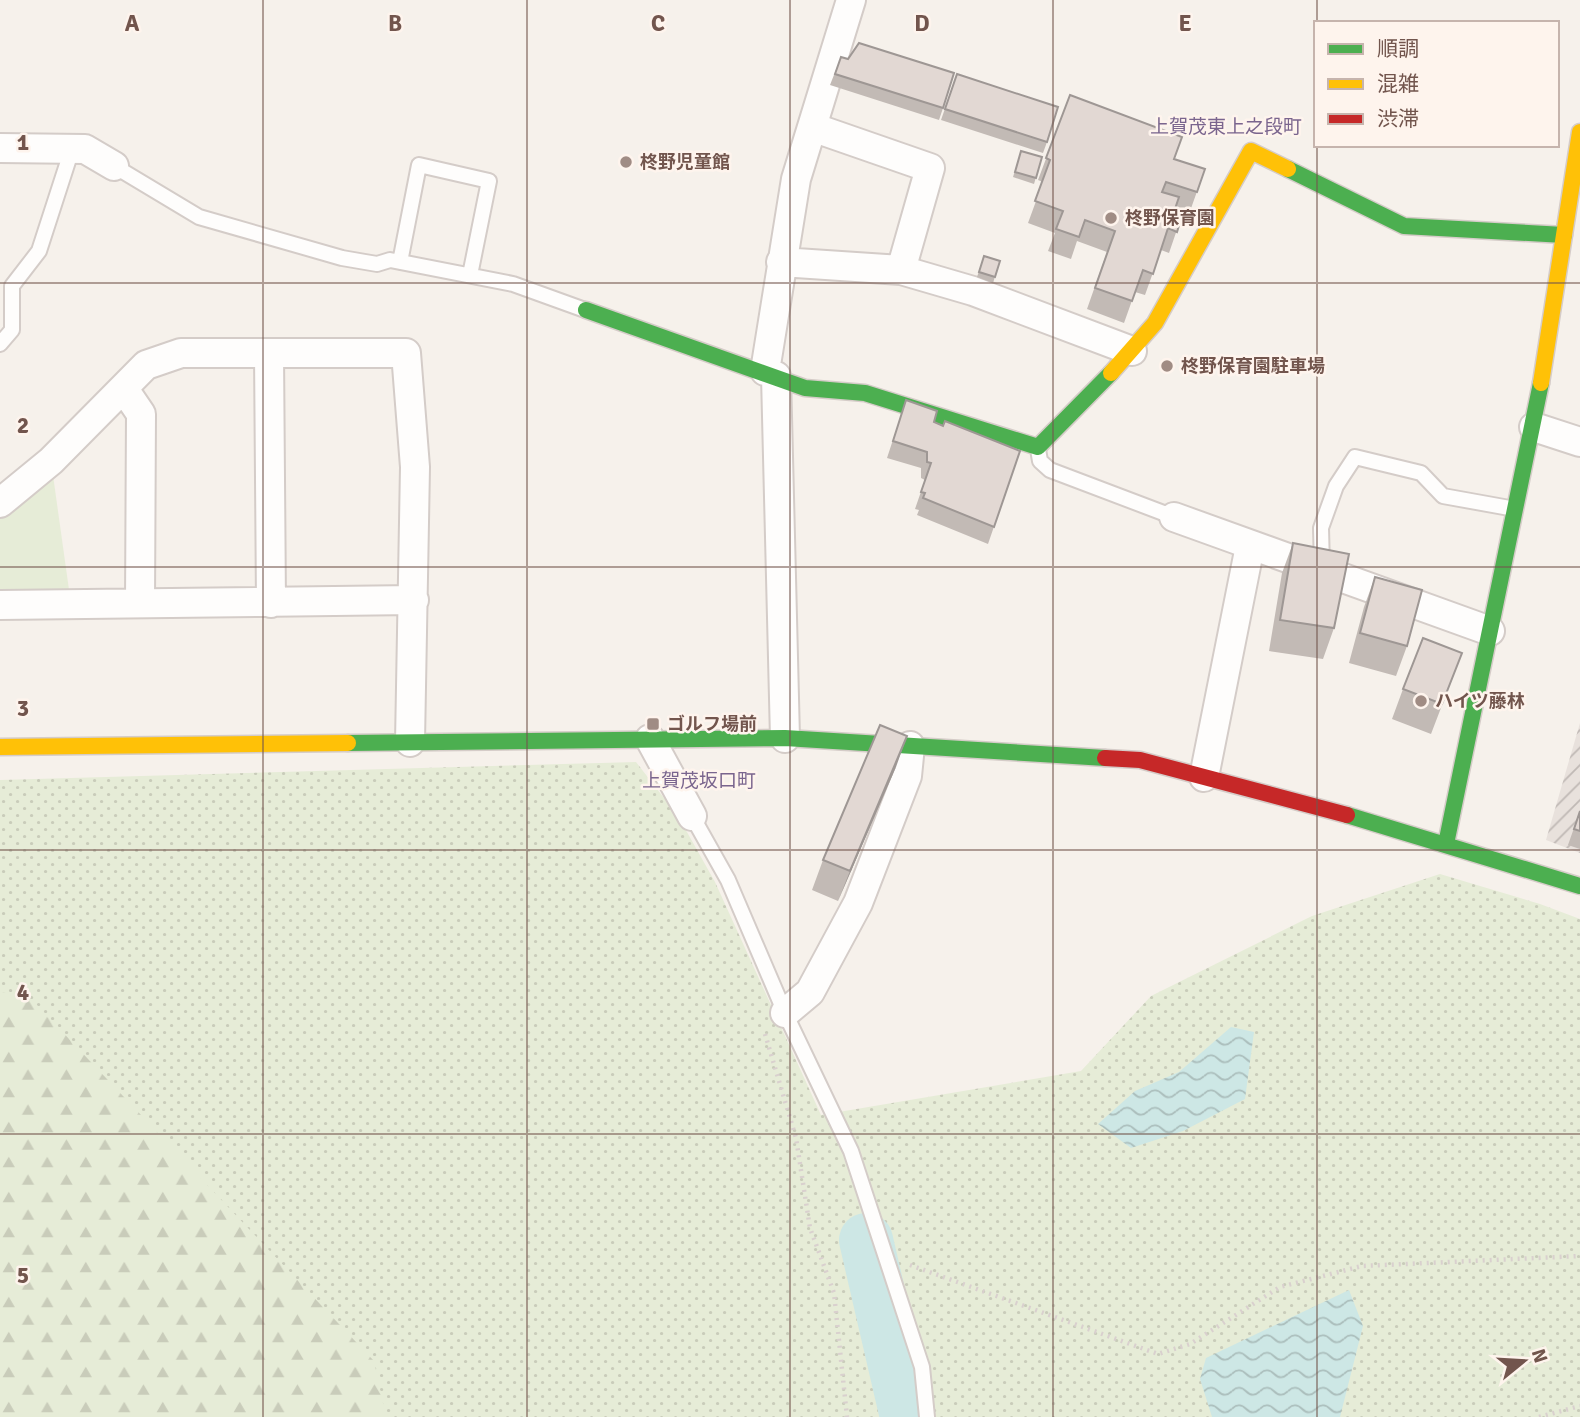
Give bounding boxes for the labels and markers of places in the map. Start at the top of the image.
place label: 柊野児童館 [640,151,730,173]
marker: 柊野児童館 [618,154,634,170]
place label: 柊野保育園 [1125,207,1215,229]
marker: 柊野保育園 [1103,210,1119,226]
place label: 柊野保育園駐車場 [1181,355,1325,377]
marker: 柊野保育園駐車場 [1159,358,1175,374]
place label: ハイツ藤林 [1435,690,1525,712]
marker: ハイツ藤林 [1413,693,1429,709]
place label: ゴルフ場前 [667,713,757,735]
marker: ゴルフ場前 [645,716,661,732]

